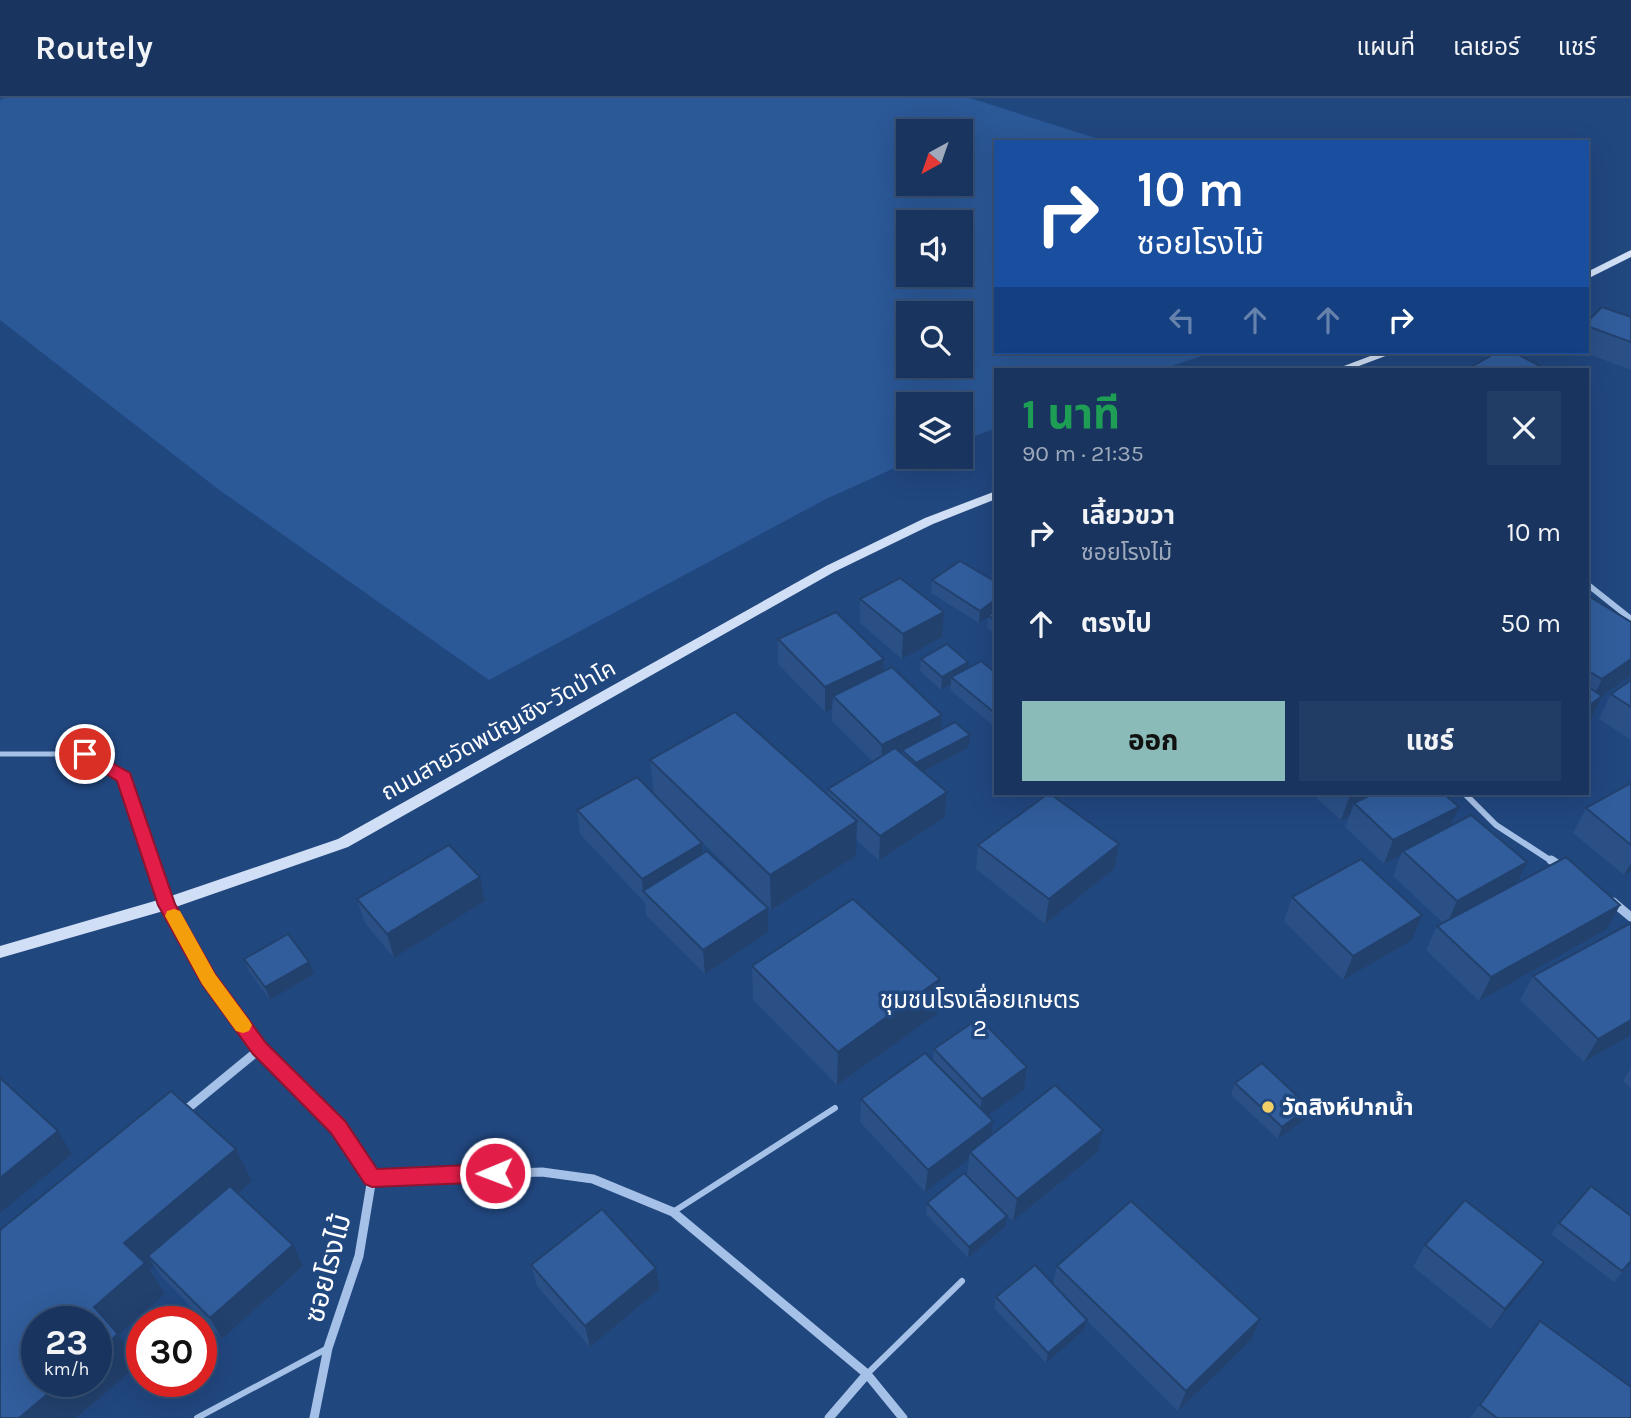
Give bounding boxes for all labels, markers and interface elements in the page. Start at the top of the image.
text: Routely [35,29,153,67]
text: แผนที่ [1357,33,1415,61]
text: เลเยอร์ [1453,33,1520,61]
text: แชร์ [1558,33,1596,61]
north arrow [896,119,973,196]
map controls [896,119,973,469]
text: 10 m [1137,161,1244,218]
icon: right [1022,168,1113,259]
button: sound [896,210,973,287]
text: ซอยโรงไม้ [1137,225,1264,262]
button: search [896,301,973,378]
icon: left [1163,301,1201,339]
icon: ahead [1236,301,1274,339]
icon: ahead [1309,301,1347,339]
icon: right [1382,301,1420,339]
text: 1 นาที [1022,389,1120,439]
button: close [1487,391,1561,465]
button: layers [896,392,973,469]
text: 90 m · 21:35 [1022,440,1144,467]
text: เลี้ยวขวา [1081,500,1175,531]
icon: right [1022,514,1060,552]
text: 10 m [1506,517,1561,548]
text: ซอยโรงไม้ [1081,539,1172,566]
icon: ahead [1022,605,1060,643]
text: ตรงไป [1081,608,1152,639]
text: 50 m [1500,608,1561,639]
street label: ถนนสายวัดพนัญเชิง-วัดป่าโค [376,655,620,806]
button: ออก [1022,701,1285,781]
button: แชร์ [1299,701,1561,781]
pin [55,724,115,784]
icon: arrive [66,735,104,773]
district label: ชุมชนโรงเลื่อยเกษตร 2 [880,983,1080,1042]
place label: วัดสิงห์ปากน้ำ [1282,1091,1414,1121]
marker: วัดสิงห์ปากน้ำ [1260,1099,1276,1115]
position arrow [458,1136,532,1210]
street label: ซอยโรงไม้ [297,1210,358,1326]
speed limit sign: 30 [126,1306,217,1397]
text: 23 [45,1322,88,1363]
text: km/h [44,1358,89,1380]

